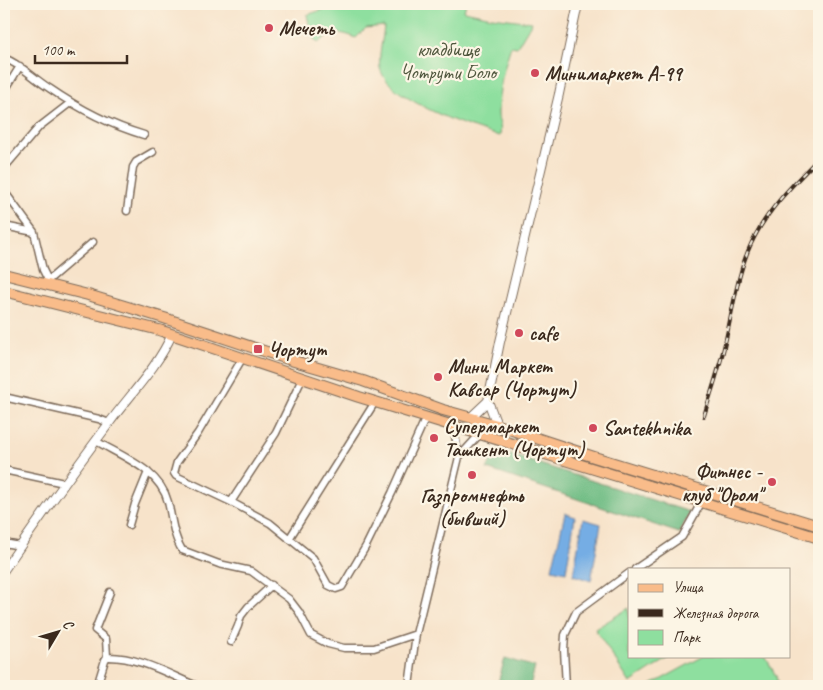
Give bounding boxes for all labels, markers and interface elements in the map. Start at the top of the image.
place label: Мечеть [279,16,335,41]
marker: Мечеть [263,22,275,34]
scale bar [35,32,128,64]
park label: кладбище Чотрути Боло [400,37,498,85]
text: 100 m [42,41,76,60]
place label: Минимаркет А-99 [545,61,684,86]
marker: Минимаркет А-99 [529,67,541,79]
place label: cafe [529,321,559,346]
marker: cafe [513,327,525,339]
place label: Чортут [268,337,328,363]
marker: Чортут [252,343,264,355]
place label: Мини Маркет Кавсар (Чортут) [448,354,577,403]
marker: Мини Маркет Кавсар (Чортут) [432,371,444,383]
place label: Супермаркет Ташкент (Чортут) [444,414,586,463]
place label: Santekhnika [603,416,693,441]
marker: Santekhnika [587,422,599,434]
marker: Супермаркет Ташкент (Чортут) [428,432,440,444]
place label: Фитнес - клуб "Ором" [682,459,766,507]
marker: Газпромнефть (бывший) [466,469,478,481]
marker: Фитнес - клуб "Ором" [766,476,778,488]
place label: Газпромнефть (бывший) [421,483,525,531]
legend [628,568,790,658]
text: Улица [673,578,704,597]
text: Железная дорога [673,604,760,623]
north arrow [32,608,82,658]
text: С [59,616,78,634]
text: Парк [673,628,701,647]

